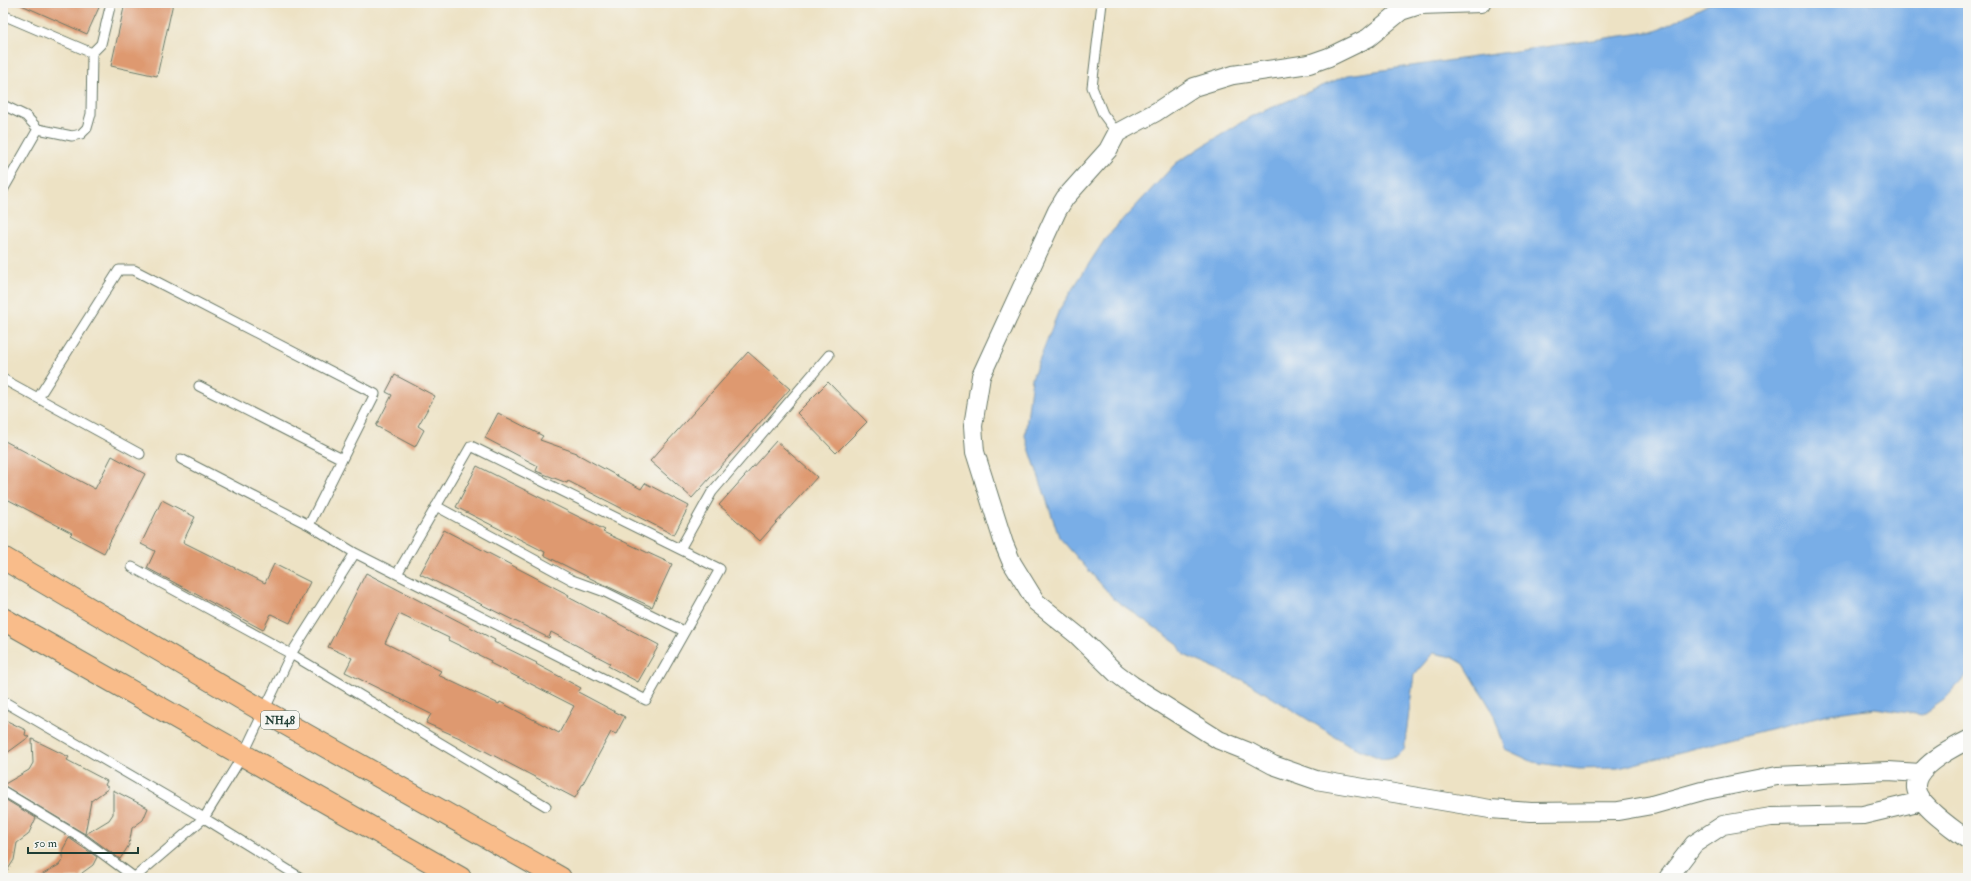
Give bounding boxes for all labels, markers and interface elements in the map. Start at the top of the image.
road number: NH48 [261,711,299,729]
scale bar [28,829,138,855]
text: 50 m [34,836,58,851]

